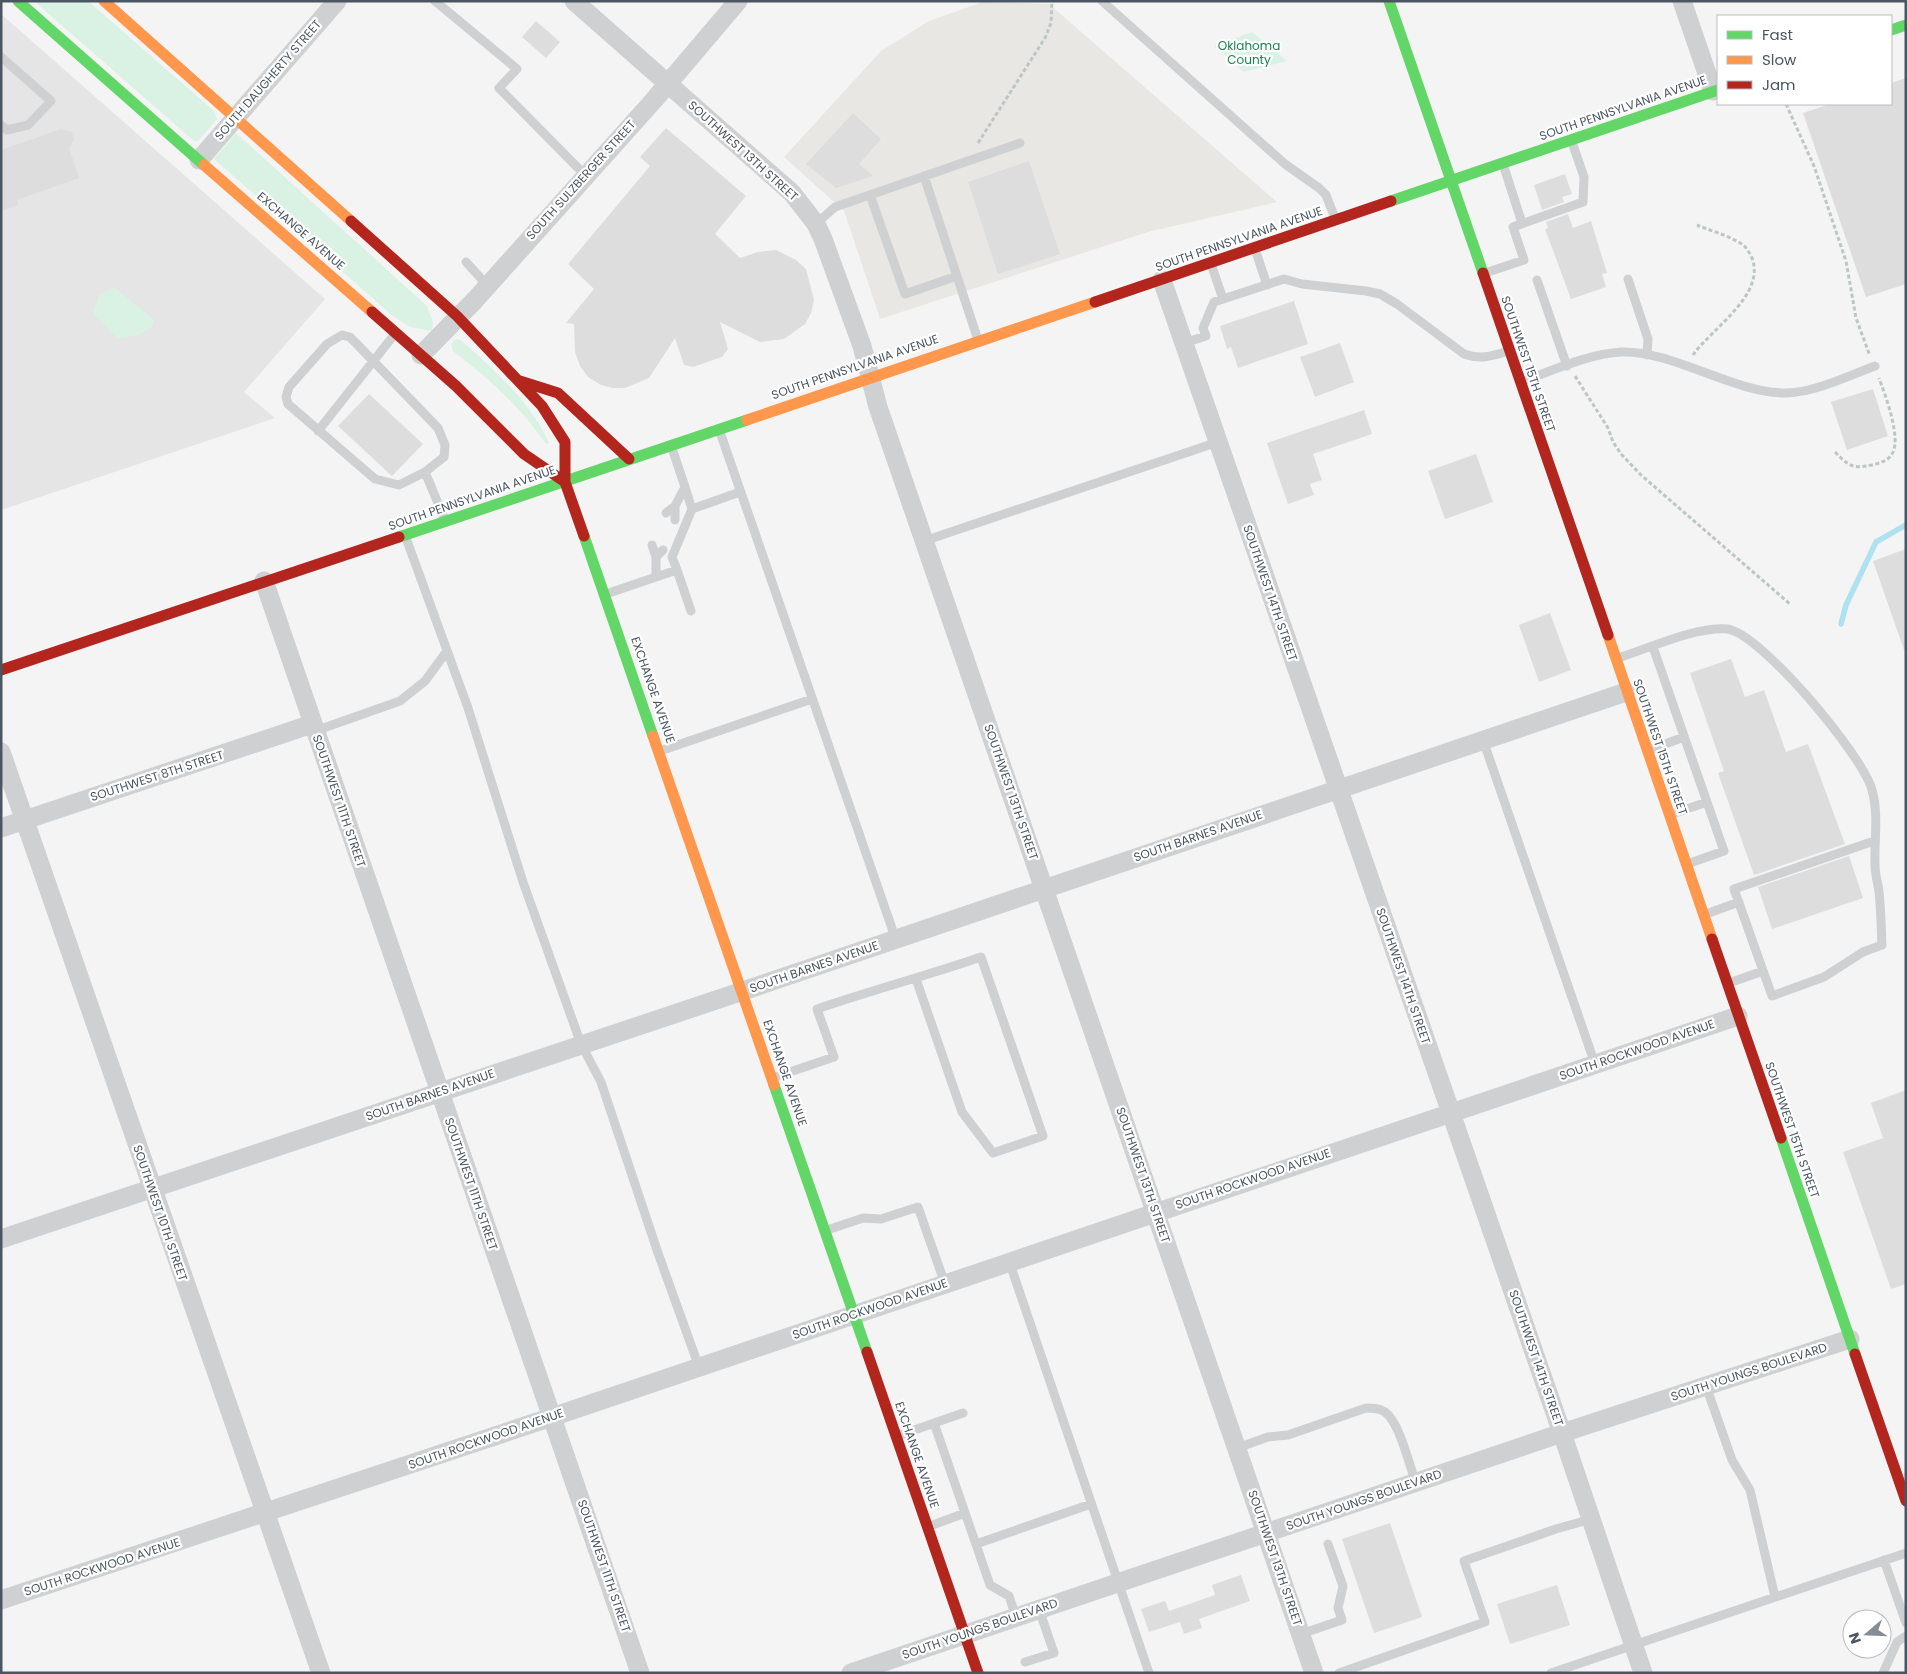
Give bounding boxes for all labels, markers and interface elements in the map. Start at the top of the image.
street label: SOUTH DAUGHERTY STREET [210,15,325,144]
legend [1717,15,1892,105]
text: Fast [1762,24,1793,45]
park label: Oklahoma County [1218,37,1280,68]
text: Slow [1762,49,1797,70]
street label: SOUTH PENNSYLVANIA AVENUE [1537,71,1709,144]
text: Jam [1762,74,1796,95]
street label: SOUTHWEST 13TH STREET [685,97,802,205]
street label: SOUTH SULZBERGER STREET [522,116,639,243]
street label: EXCHANGE AVENUE [254,188,349,274]
street label: SOUTH PENNSYLVANIA AVENUE [1153,202,1325,275]
street label: SOUTHWEST 15TH STREET [1497,293,1560,435]
street label: SOUTH PENNSYLVANIA AVENUE [769,330,941,403]
street label: SOUTH PENNSYLVANIA AVENUE [386,461,558,534]
street label: SOUTHWEST 14TH STREET [1239,522,1302,664]
street label: EXCHANGE AVENUE [627,634,680,745]
street label: SOUTHWEST 15TH STREET [1629,676,1692,818]
street label: SOUTHWEST 13TH STREET [980,722,1043,862]
street label: SOUTHWEST 11TH STREET [309,732,370,870]
street label: SOUTHWEST 8TH STREET [88,746,226,805]
street label: SOUTH BARNES AVENUE [1131,805,1265,866]
street label: SOUTHWEST 14TH STREET [1372,905,1435,1047]
street label: SOUTH BARNES AVENUE [747,936,881,997]
street label: SOUTH ROCKWOOD AVENUE [1557,1015,1717,1084]
street label: EXCHANGE AVENUE [759,1017,812,1128]
street label: SOUTHWEST 15TH STREET [1761,1059,1824,1201]
street label: SOUTH BARNES AVENUE [363,1064,497,1125]
street label: SOUTHWEST 13TH STREET [1112,1105,1175,1245]
street label: SOUTHWEST 11TH STREET [441,1115,502,1253]
street label: SOUTHWEST 10TH STREET [129,1142,192,1284]
street label: SOUTH ROCKWOOD AVENUE [1173,1144,1333,1213]
street label: SOUTH ROCKWOOD AVENUE [790,1274,950,1343]
street label: SOUTHWEST 14TH STREET [1505,1287,1568,1429]
street label: SOUTH YOUNGS BOULEVARD [1669,1338,1829,1405]
street label: EXCHANGE AVENUE [891,1399,944,1510]
street label: SOUTH ROCKWOOD AVENUE [406,1404,566,1473]
street label: SOUTH YOUNGS BOULEVARD [1284,1465,1444,1534]
street label: SOUTHWEST 13TH STREET [1244,1488,1307,1628]
street label: SOUTHWEST 11TH STREET [574,1497,635,1635]
street label: SOUTH ROCKWOOD AVENUE [22,1533,182,1600]
street label: SOUTH YOUNGS BOULEVARD [900,1594,1060,1663]
north arrow [1842,1609,1892,1659]
text: N [1844,1630,1866,1646]

